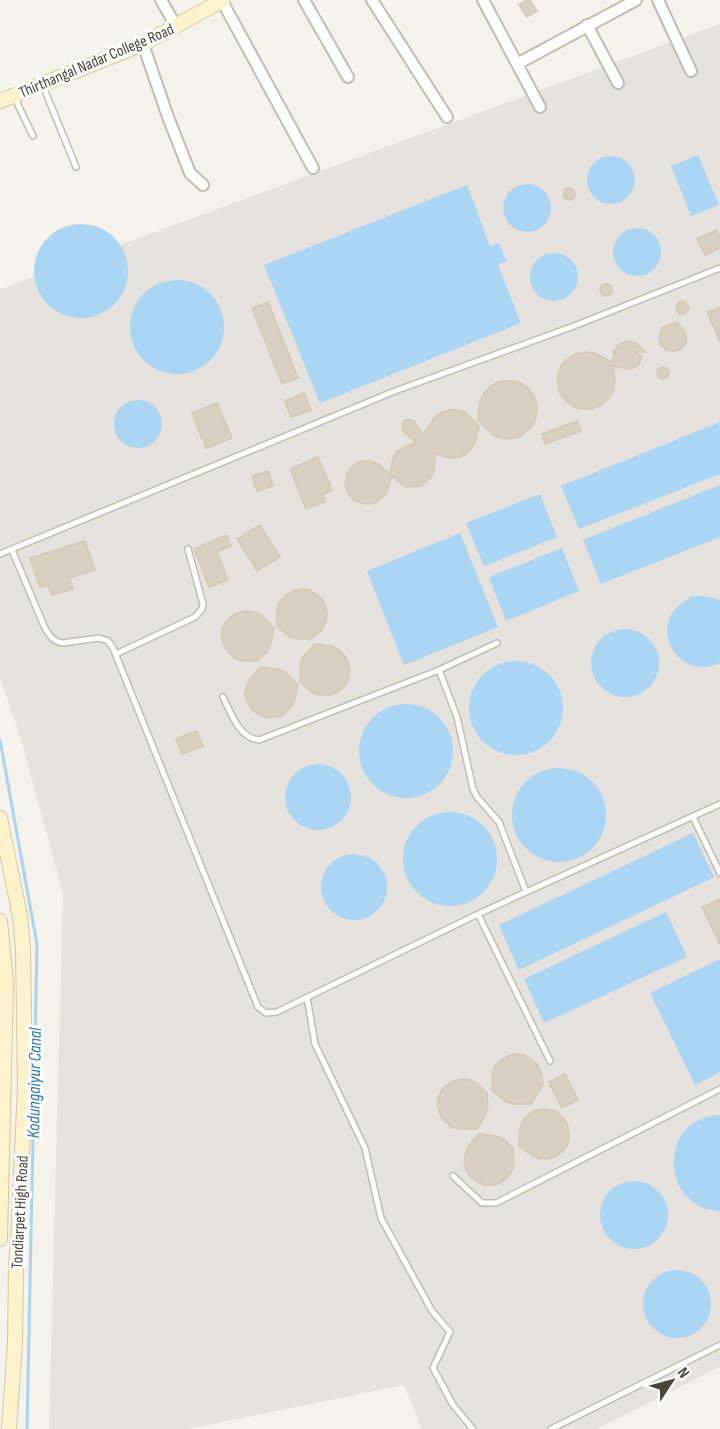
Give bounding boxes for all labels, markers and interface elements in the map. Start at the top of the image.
street label: Thirthangal Nadar College Road [16,20,177,103]
water label: Kodungaiyur Canal [23,1027,46,1139]
street label: Tondiarpet High Road [8,1155,33,1269]
north arrow [642,1351,702,1411]
text: N [673,1364,693,1382]

